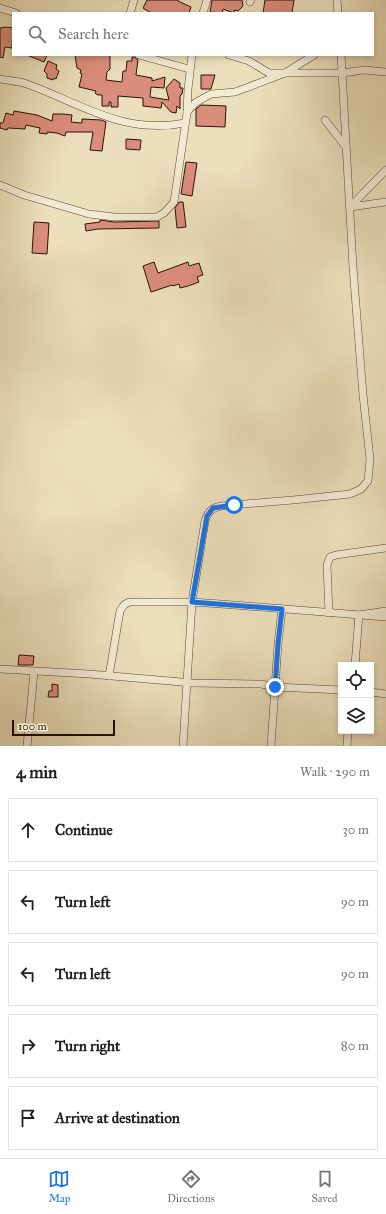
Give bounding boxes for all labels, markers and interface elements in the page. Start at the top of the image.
search box [12,12,374,56]
icon: search [26,23,48,45]
text: Search here [58,25,129,43]
route start [225,496,243,514]
map controls [338,662,374,734]
button: locate [338,662,374,698]
route end [266,678,284,696]
button: layers [338,698,374,734]
scale bar [12,718,115,737]
text: 100 m [18,720,47,733]
text: 4 min [16,762,57,783]
text: Walk · 290 m [300,764,370,780]
icon: ahead [17,819,39,841]
text: Continue [55,821,113,839]
text: 30 m [343,822,369,838]
icon: left [17,891,39,913]
text: Turn left [55,893,111,911]
text: 90 m [341,894,369,910]
icon: left [17,963,39,985]
text: Turn left [55,965,111,983]
text: 90 m [341,966,369,982]
icon: right [17,1035,39,1057]
text: Turn right [55,1037,120,1055]
text: 80 m [341,1038,369,1054]
icon: arrive [17,1107,39,1129]
text: Arrive at destination [55,1109,180,1127]
tab: Map [48,1168,70,1205]
tab: Directions [167,1168,215,1205]
tab: Saved [311,1168,338,1205]

